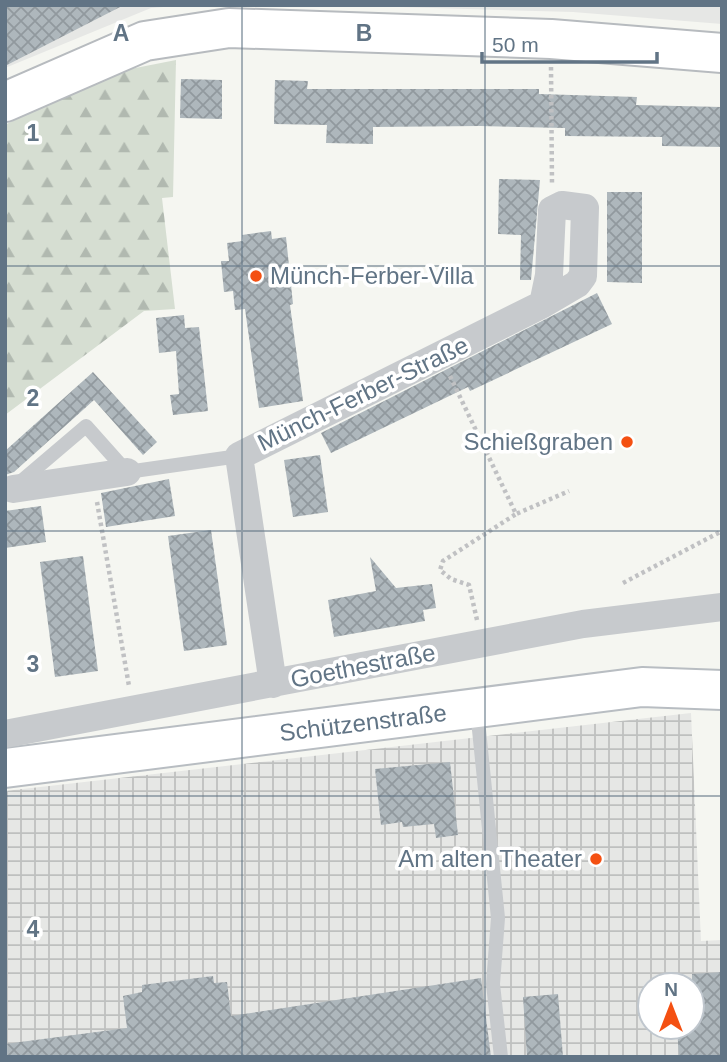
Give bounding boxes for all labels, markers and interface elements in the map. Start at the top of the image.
text: A [113,20,129,46]
text: B [356,20,372,46]
scale bar [482,21,657,65]
text: 50 m [492,33,539,56]
text: 1 [27,120,40,146]
place label: Münch-Ferber-Villa [270,262,474,289]
marker: Münch-Ferber-Villa [248,268,264,284]
street label: Münch-Ferber-Straße [253,331,472,456]
text: 2 [27,385,39,411]
place label: Schießgraben [464,428,613,455]
marker: Schießgraben [619,434,635,450]
street label: Goethestraße [288,638,438,693]
text: 3 [27,651,39,677]
street label: Schützenstraße [278,699,448,746]
place label: Am alten Theater [398,845,582,872]
marker: Am alten Theater [588,851,604,867]
text: 4 [27,916,40,942]
north arrow [636,971,706,1041]
text: N [664,979,678,1000]

